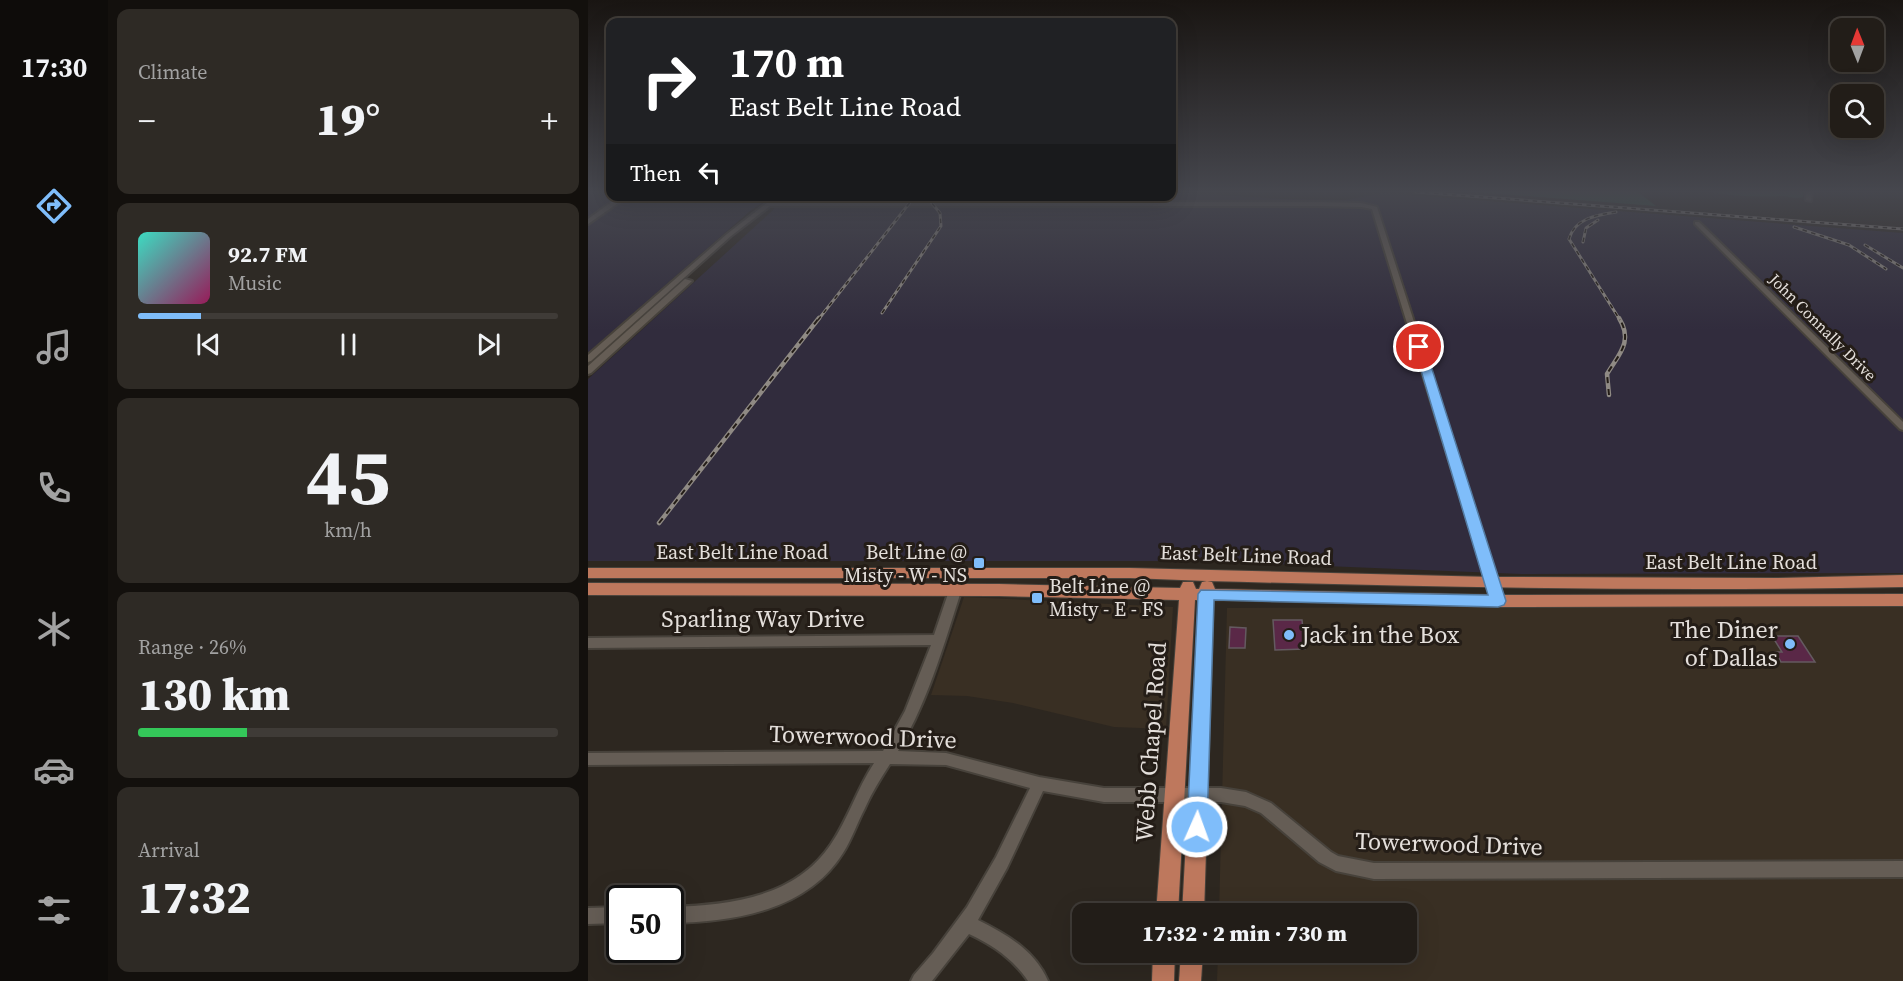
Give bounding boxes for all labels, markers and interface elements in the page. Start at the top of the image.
north arrow [1830,18,1884,72]
map controls [1830,18,1884,138]
text: 170 m [729,33,844,91]
icon: right [630,42,708,120]
text: 17:30 [21,49,87,86]
text: Climate [138,58,207,86]
button: search [1830,84,1884,138]
text: 19° [316,88,380,150]
text: East Belt Line Road [729,88,961,125]
text: − [138,98,156,143]
text: + [540,98,558,143]
icon: left [693,156,726,189]
text: Then [630,158,681,188]
icon: directions [33,185,75,227]
text: 92.7 FM [228,239,307,269]
street label: John Connally Drive [1764,268,1882,386]
text: Music [228,269,282,297]
pin [1393,321,1444,372]
icon: music [33,326,75,368]
icon: previous [192,328,225,361]
icon: pause [332,328,365,361]
icon: next [472,328,505,361]
icon: arrive [1402,330,1435,363]
text: 45 [306,423,390,530]
icon: phone [33,467,75,509]
text: km/h [324,516,372,544]
street label: East Belt Line Road [656,538,829,566]
place label: Belt Line @ Misty - W - NS [844,538,967,589]
street label: East Belt Line Road [1160,538,1333,572]
street label: East Belt Line Road [1645,548,1818,576]
marker: Belt Line @ Misty - W - NS [972,556,986,570]
place label: Belt Line @ Misty - E - FS [1049,572,1163,623]
marker: Belt Line @ Misty - E - FS [1030,591,1044,605]
street label: Sparling Way Drive [661,602,865,635]
icon: climate [33,608,75,650]
place label: The Diner of Dallas [1670,613,1778,674]
place label: Jack in the Box [1300,618,1460,651]
marker: Jack in the Box [1282,628,1296,642]
text: Range · 26% [138,633,247,661]
marker: The Diner of Dallas [1783,637,1797,651]
street label: Webb Chapel Road [1127,640,1174,843]
text: 130 km [138,663,290,725]
street label: Towerwood Drive [769,717,957,756]
icon: car [33,749,75,791]
position arrow [1165,795,1229,859]
street label: Towerwood Drive [1355,824,1543,863]
text: Arrival [138,836,200,864]
text: 17:32 [138,866,251,928]
speed limit sign: 50 [606,885,684,963]
icon: filters [33,889,75,931]
text: 17:32 · 2 min · 730 m [1142,918,1347,948]

